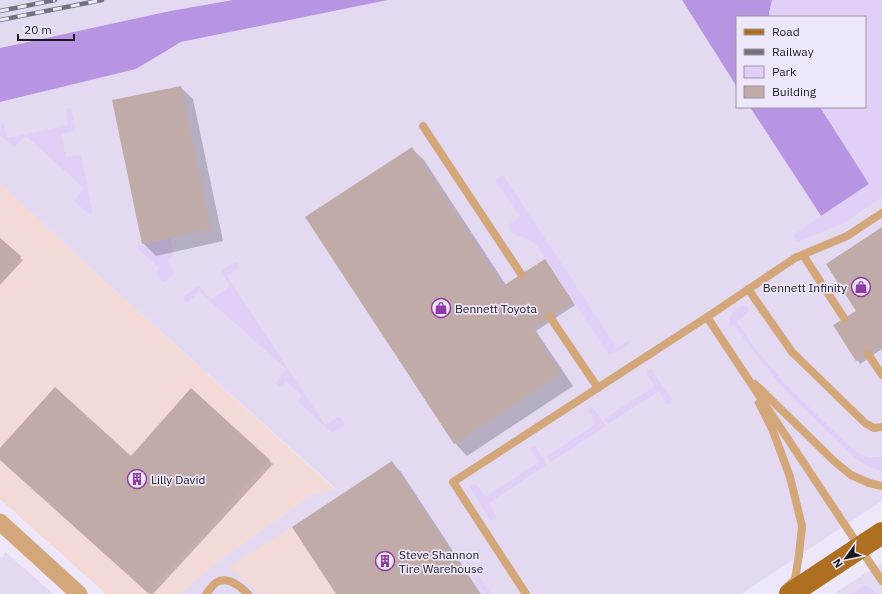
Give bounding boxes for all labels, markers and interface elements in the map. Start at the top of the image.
scale bar [18,16,74,42]
legend [736,16,866,108]
text: 20 m [24,22,52,37]
text: Road [772,24,800,39]
text: Railway [772,44,814,59]
text: Park [772,64,797,79]
text: Building [772,84,817,99]
shop icon: Bennett Infinity [850,276,872,298]
place label: Bennett Infinity [763,280,847,295]
shop icon: Bennett Toyota [430,297,452,319]
place label: Bennett Toyota [455,301,537,316]
building icon: Lilly David [126,468,148,490]
place label: Lilly David [151,472,205,487]
north arrow [826,538,866,578]
place label: Steve Shannon Tire Warehouse [399,547,484,576]
building icon: Steve Shannon Tire Warehouse [374,550,396,572]
text: N [830,556,846,571]

